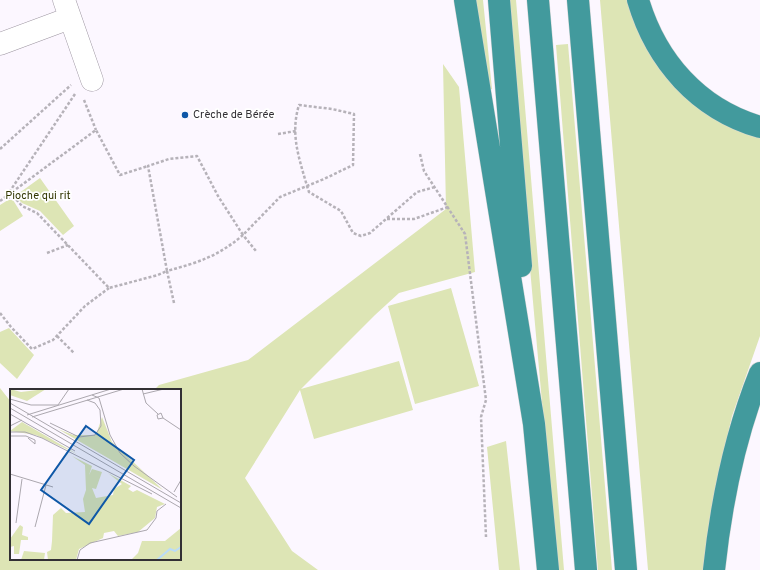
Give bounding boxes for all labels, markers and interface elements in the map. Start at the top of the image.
place label: Crèche de Bérée [193,108,275,122]
marker: Crèche de Bérée [180,110,190,120]
park label: Pioche qui rit [5,189,71,203]
inset map [10,389,181,560]

